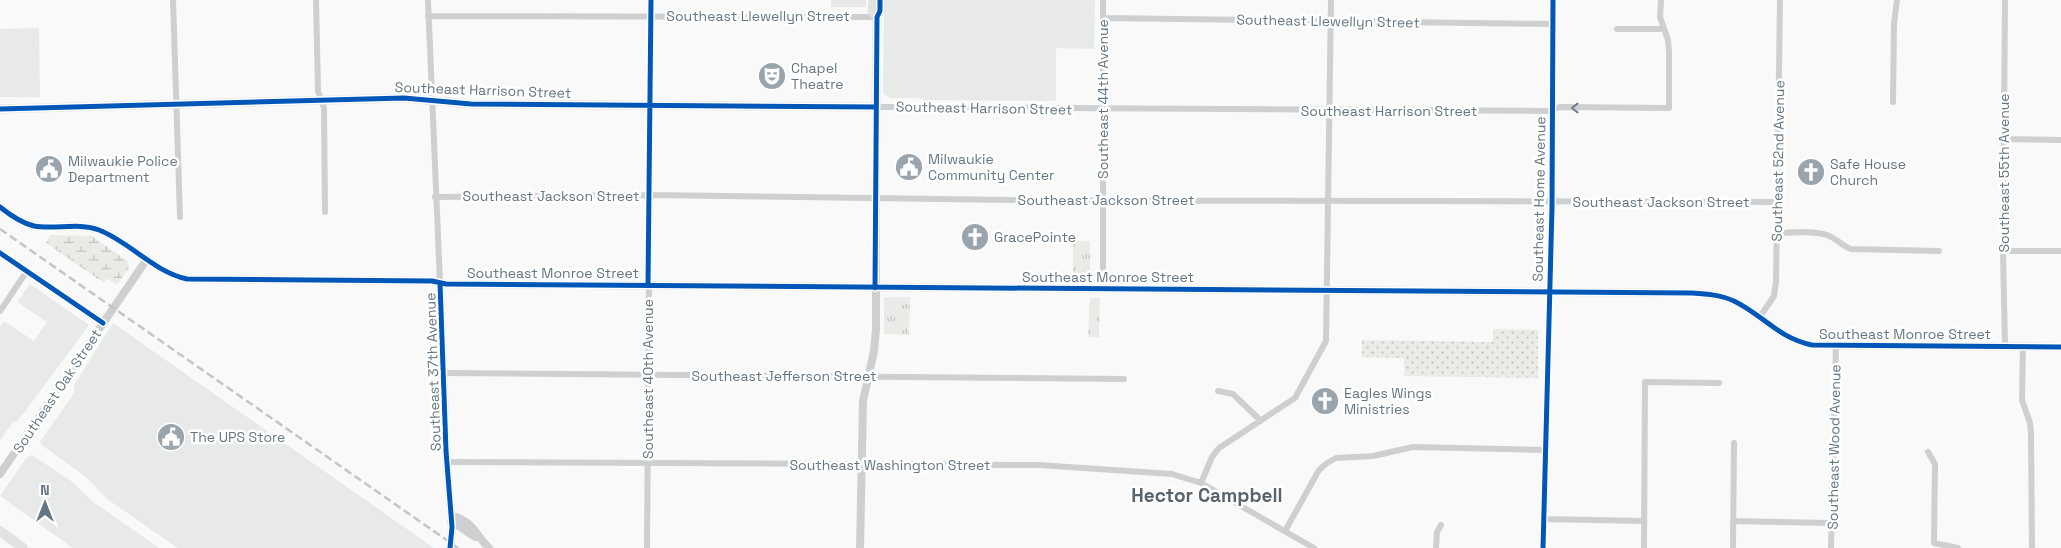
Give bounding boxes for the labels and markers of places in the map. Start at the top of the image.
place label: Chapel Theatre [791,59,843,93]
theatre icon: Chapel Theatre [757,61,787,91]
place label: Milwaukie Community Center [928,150,1054,184]
place label: Milwaukie Police Department [68,152,178,186]
public building icon: Milwaukie Community Center [894,152,924,182]
public building icon: Milwaukie Police Department [34,154,64,184]
place label: Safe House Church [1830,155,1906,189]
church icon: Safe House Church [1796,157,1826,187]
church icon: GracePointe [960,222,990,252]
place label: GracePointe [994,228,1076,246]
place label: Eagles Wings Ministries [1344,384,1432,418]
church icon: Eagles Wings Ministries [1310,386,1340,416]
public building icon: The UPS Store [156,422,186,452]
place label: The UPS Store [190,428,285,446]

